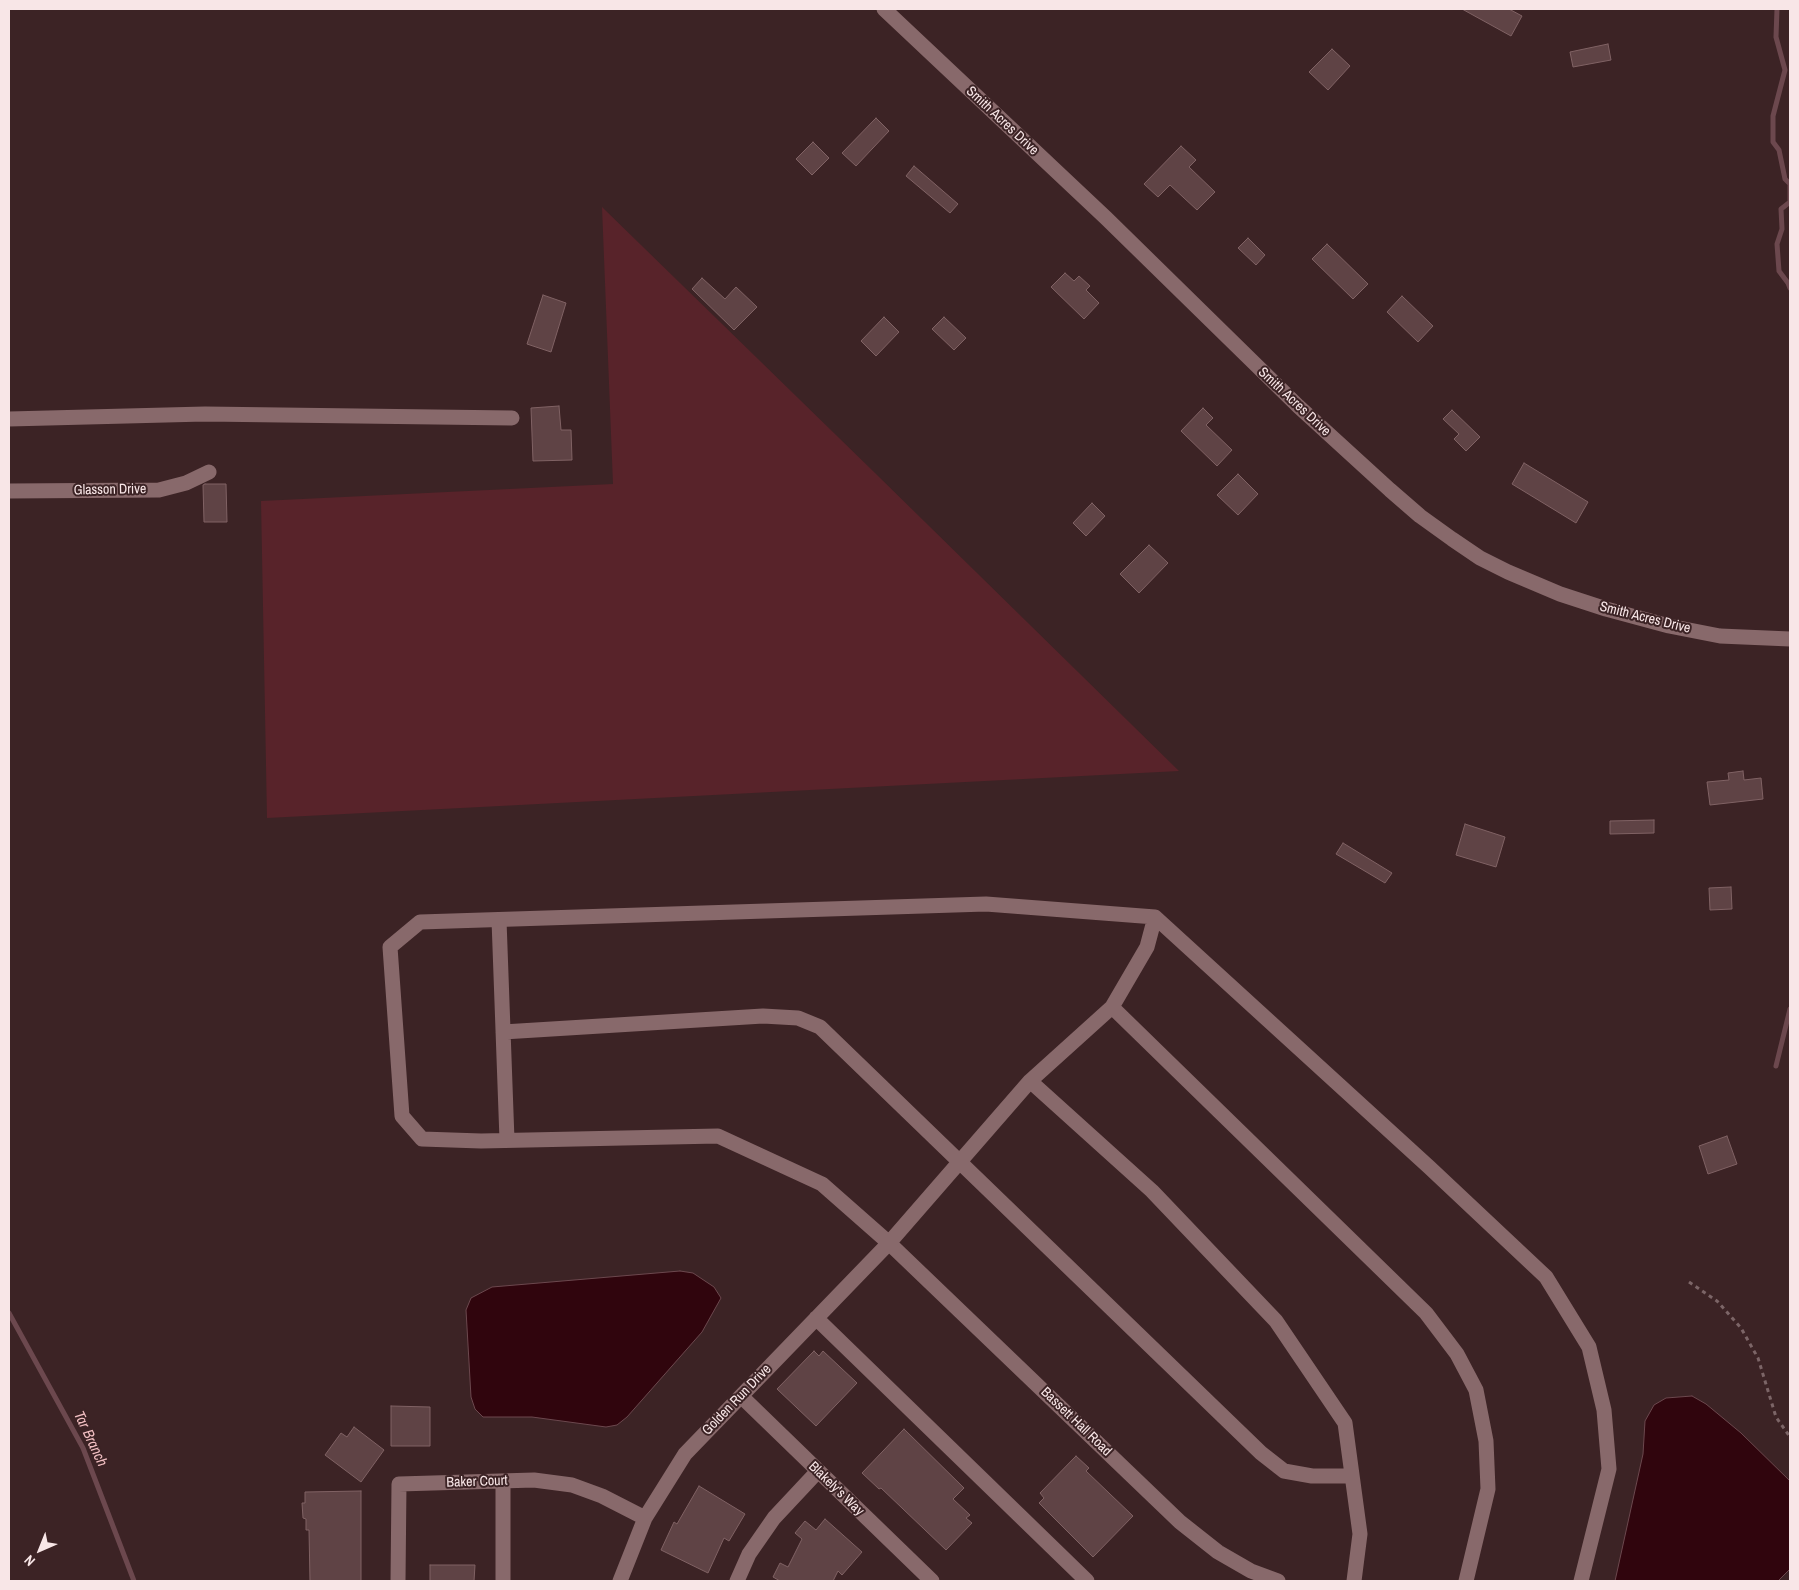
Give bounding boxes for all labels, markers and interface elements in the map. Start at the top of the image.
street label: Smith Acres Drive [962,83,1042,159]
street label: Smith Acres Drive [1254,364,1334,440]
street label: Glasson Drive [73,481,147,499]
street label: Smith Acres Drive [1598,599,1692,637]
street label: Golden Run Drive [699,1361,775,1439]
street label: Bassett Hall Road [1037,1384,1115,1460]
water label: Tar Branch [69,1408,111,1470]
street label: Blakely's Way [805,1458,867,1520]
street label: Baker Court [446,1473,508,1491]
north arrow [15,1525,65,1575]
text: N [20,1551,39,1570]

